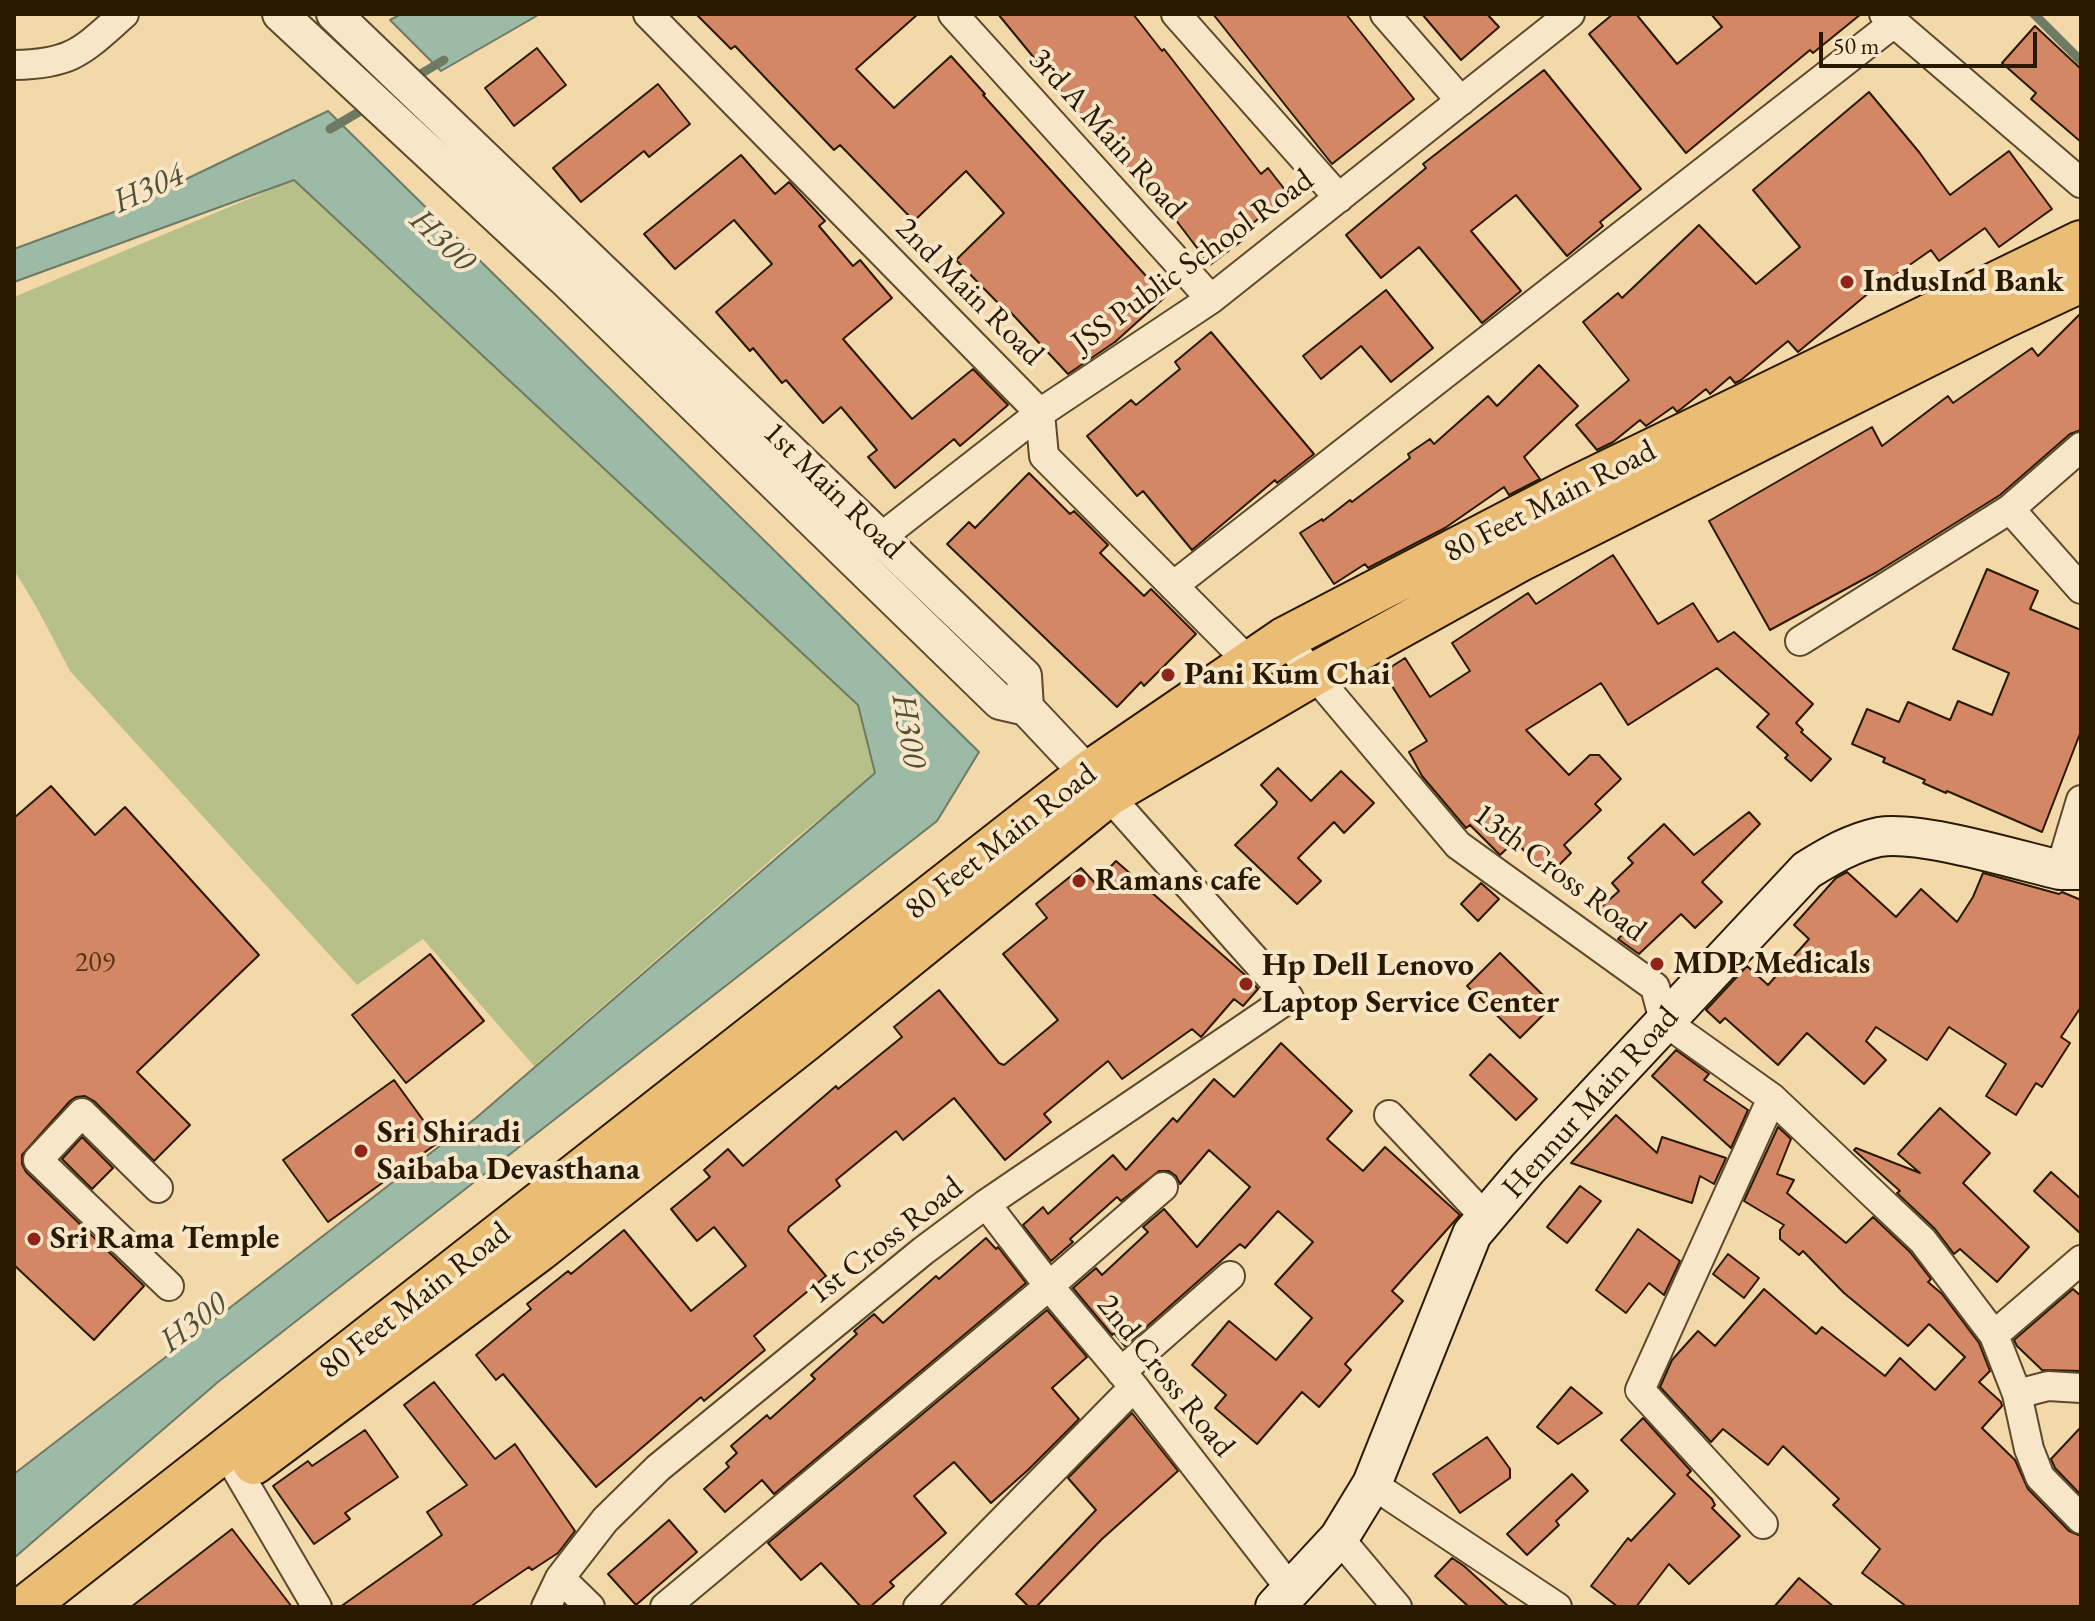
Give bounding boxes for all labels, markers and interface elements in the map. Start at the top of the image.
scale bar [1823,16,2041,66]
text: 50 m [1833,30,1880,61]
street label: 3rd A Main Road [1020,41,1194,227]
water label: H304 [107,155,191,223]
street label: JSS Public School Road [1065,161,1321,363]
water label: H300 [401,201,483,281]
street label: 2nd Main Road [887,210,1051,374]
place label: IndusInd Bank [1863,263,2064,301]
marker: IndusInd Bank [1838,273,1856,291]
street label: 1st Main Road [754,414,912,568]
street label: 80 Feet Main Road [1438,432,1662,572]
place label: Pani Kum Chai [1184,656,1390,694]
marker: Pani Kum Chai [1159,666,1177,684]
water label: H300 [881,691,935,771]
street label: 80 Feet Main Road [897,755,1105,929]
street label: 13th Cross Road [1465,795,1653,951]
place label: Ramans cafe [1095,862,1261,900]
marker: Ramans cafe [1070,872,1088,890]
place label: MDP Medicals [1673,945,1870,983]
house number: 209 [75,946,115,980]
place label: Hp Dell Lenovo Laptop Service Center [1262,947,1559,1022]
marker: MDP Medicals [1648,955,1666,973]
marker: Hp Dell Lenovo Laptop Service Center [1237,975,1255,993]
street label: Hennur Main Road [1495,999,1687,1207]
place label: Sri Shiradi Saibaba Devasthana [377,1114,640,1189]
marker: Sri Shiradi Saibaba Devasthana [352,1142,370,1160]
street label: 1st Cross Road [801,1169,971,1313]
street label: 80 Feet Main Road [311,1214,519,1388]
place label: Sri Rama Temple [50,1220,279,1258]
marker: Sri Rama Temple [25,1230,43,1248]
water label: H300 [152,1284,236,1362]
street label: 2nd Cross Road [1088,1287,1242,1465]

